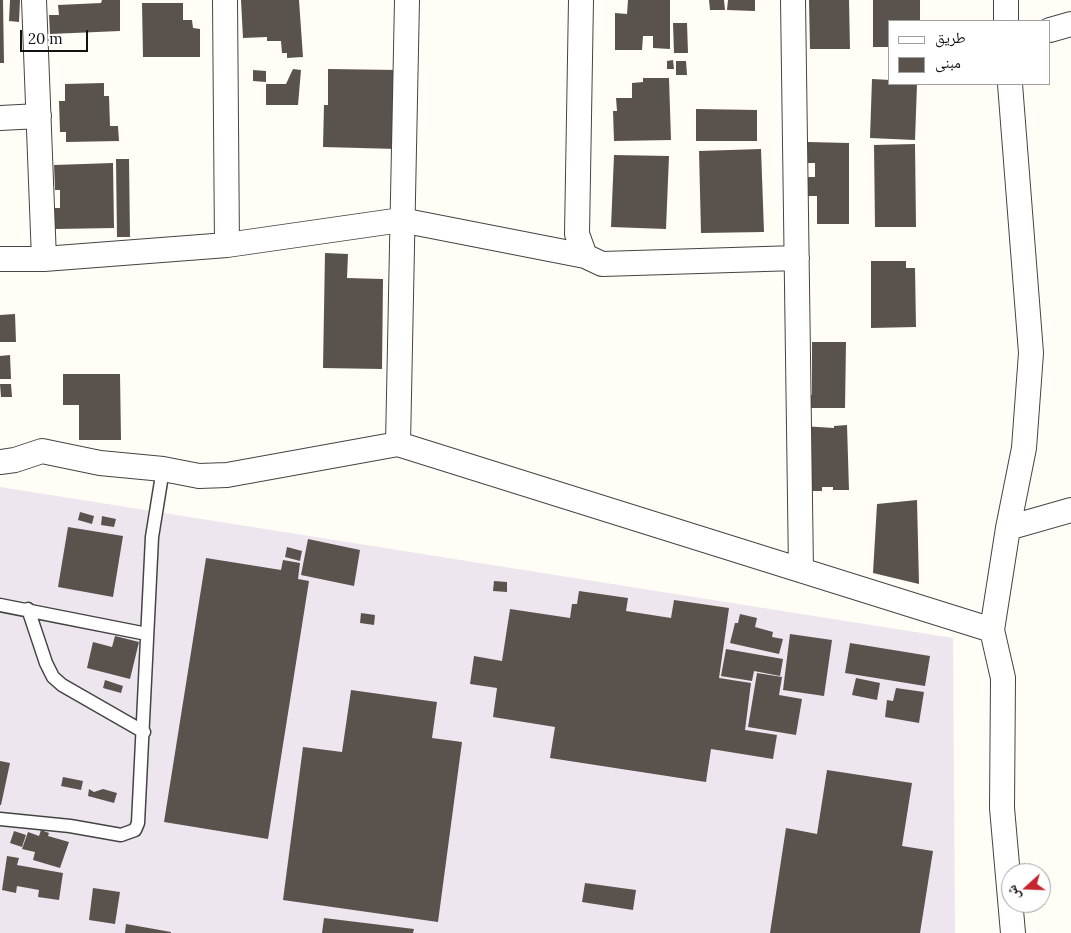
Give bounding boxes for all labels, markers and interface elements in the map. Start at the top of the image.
scale bar [22,20,90,52]
legend [888,20,1051,85]
text: طريق [935,28,966,47]
text: 20 m [28,29,63,48]
text: مبنى [935,53,961,72]
north arrow [1001,863,1051,913]
text: ش [1002,883,1024,903]

